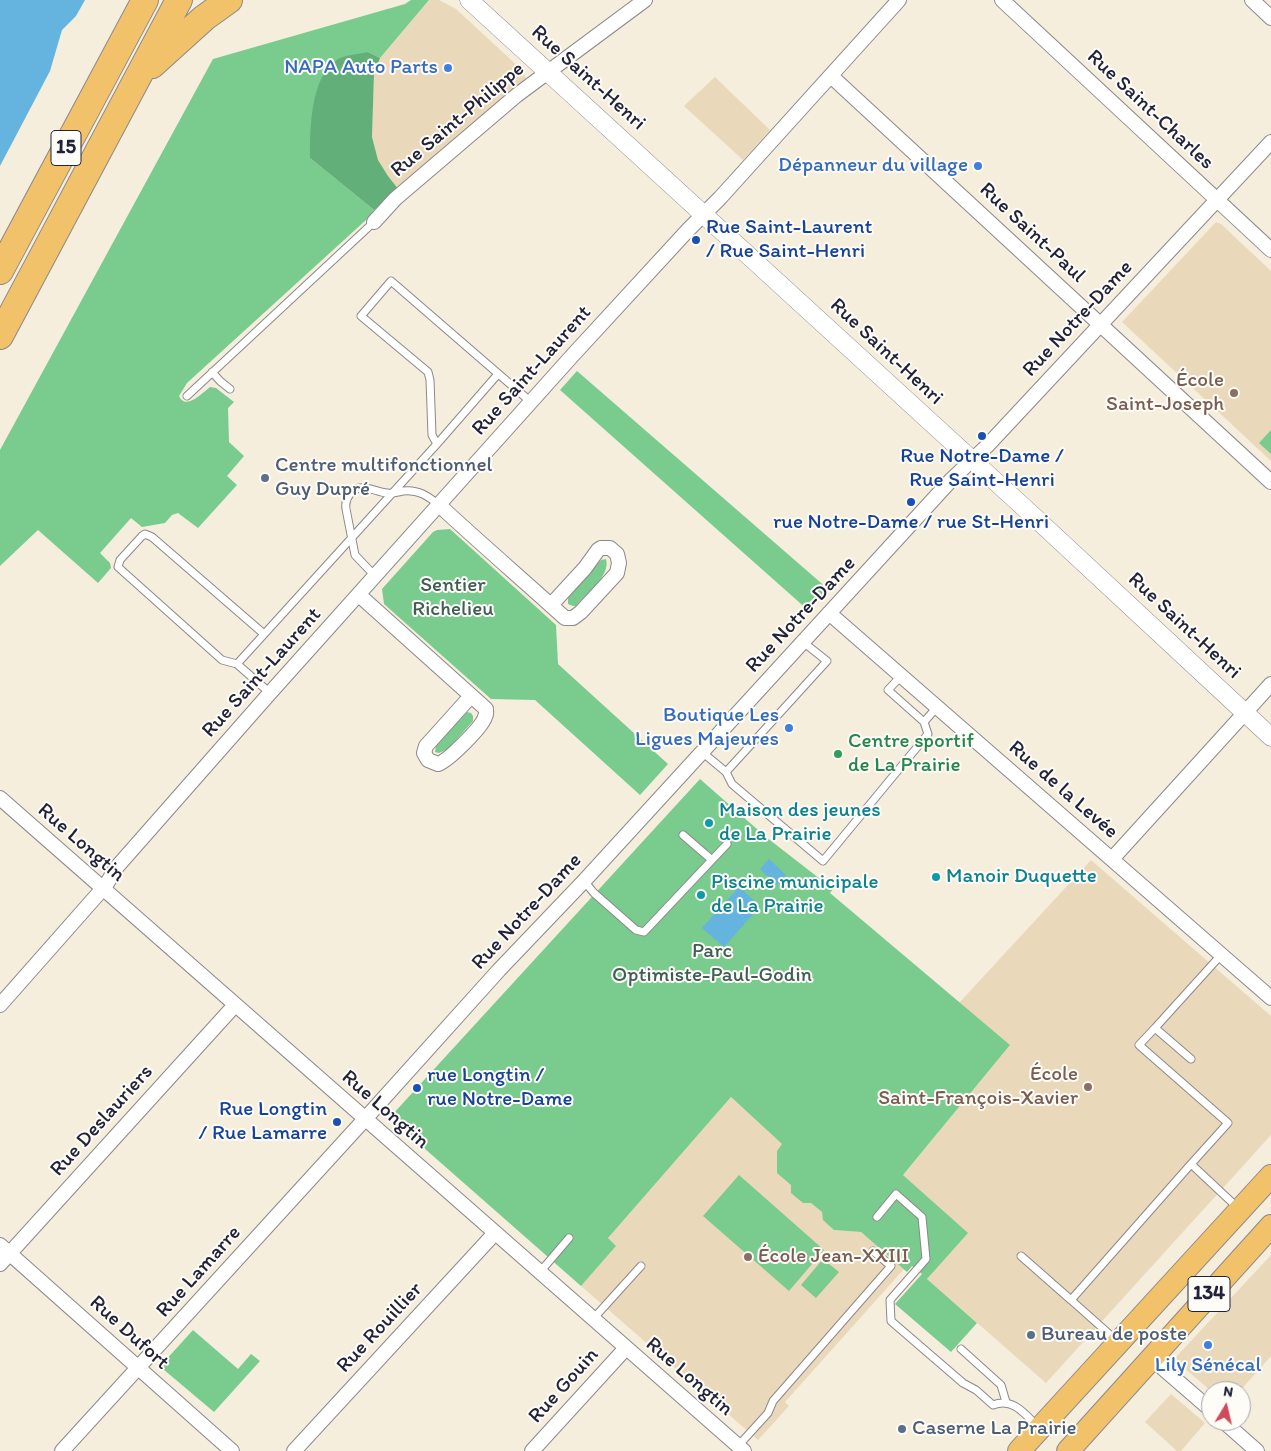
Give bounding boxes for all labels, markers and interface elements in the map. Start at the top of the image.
street label: Rue Saint-Henri [525,20,651,136]
street label: Rue Saint-Charles [1081,45,1219,175]
place label: NAPA Auto Parts [284,55,438,81]
street label: Rue Saint-Philippe [386,57,530,183]
marker: NAPA Auto Parts [442,62,454,74]
road number: 15 [51,130,81,166]
place label: Dépanneur du village [778,153,968,179]
marker: Dépanneur du village [972,160,984,172]
street label: Rue Saint-Paul [974,178,1090,288]
place label: Rue Saint-Laurent / Rue Saint-Henri [706,215,872,265]
marker: Rue Saint-Laurent / Rue Saint-Henri [690,234,702,246]
street label: Rue Notre-Dame [1018,256,1138,382]
street label: Rue Saint-Henri [824,293,948,411]
street label: Rue Saint-Laurent [467,301,597,441]
place label: École Saint-Joseph [1106,368,1224,418]
marker: École Saint-Joseph [1228,387,1240,399]
marker: Rue Notre-Dame / Rue Saint-Henri [976,430,988,442]
place label: Rue Notre-Dame / Rue Saint-Henri [900,444,1064,494]
place label: Centre multifonctionnel Guy Dupré [275,453,493,503]
marker: Centre multifonctionnel Guy Dupré [259,472,271,484]
marker: rue Notre-Dame / rue St-Henri [905,496,917,508]
place label: rue Notre-Dame / rue St-Henri [773,510,1049,536]
street label: Rue Notre-Dame [741,552,861,678]
street label: Rue Saint-Henri [1122,567,1246,685]
park label: Sentier Richelieu [412,573,494,623]
street label: Rue Saint-Laurent [197,603,327,743]
place label: Boutique Les Ligues Majeures [635,703,779,753]
marker: Boutique Les Ligues Majeures [783,722,795,734]
place label: Centre sportif de La Prairie [848,729,974,779]
street label: Rue de la Levée [1003,735,1123,845]
marker: Centre sportif de La Prairie [832,748,844,760]
street label: Rue Longtin [32,798,130,888]
place label: Maison des jeunes de La Prairie [719,798,881,848]
marker: Maison des jeunes de La Prairie [703,817,715,829]
street label: Rue Notre-Dame [467,849,587,975]
place label: Manoir Duquette [946,864,1097,890]
place label: Piscine municipale de La Prairie [711,870,878,920]
marker: Manoir Duquette [930,871,942,883]
marker: Piscine municipale de La Prairie [695,889,707,901]
park label: Parc Optimiste-Paul-Godin [612,939,812,989]
street label: Rue Deslauriers [45,1060,159,1182]
place label: École Saint-François-Xavier [878,1062,1078,1112]
place label: rue Longtin / rue Notre-Dame [427,1063,573,1113]
street label: Rue Longtin [336,1065,434,1155]
marker: École Saint-François-Xavier [1082,1081,1094,1093]
marker: rue Longtin / rue Notre-Dame [411,1082,423,1094]
place label: Rue Longtin / Rue Lamarre [199,1097,327,1147]
marker: Rue Longtin / Rue Lamarre [331,1116,343,1128]
street label: Rue Lamarre [151,1221,247,1323]
place label: École Jean-XXIII [758,1244,909,1270]
marker: École Jean-XXIII [742,1251,754,1263]
road number: 134 [1188,1276,1230,1312]
street label: Rue Rouillier [332,1277,428,1379]
street label: Rue Dufort [84,1291,174,1375]
place label: Bureau de poste [1041,1322,1187,1348]
marker: Bureau de poste [1025,1329,1037,1341]
street label: Rue Longtin [640,1332,738,1422]
marker: Lily Sénécal [1202,1339,1214,1351]
street label: Rue Gouin [524,1343,604,1429]
place label: Lily Sénécal [1155,1353,1261,1379]
north arrow [1201,1381,1251,1431]
text: N [1222,1383,1234,1401]
place label: Caserne La Prairie [912,1416,1077,1442]
marker: Caserne La Prairie [896,1423,908,1435]

